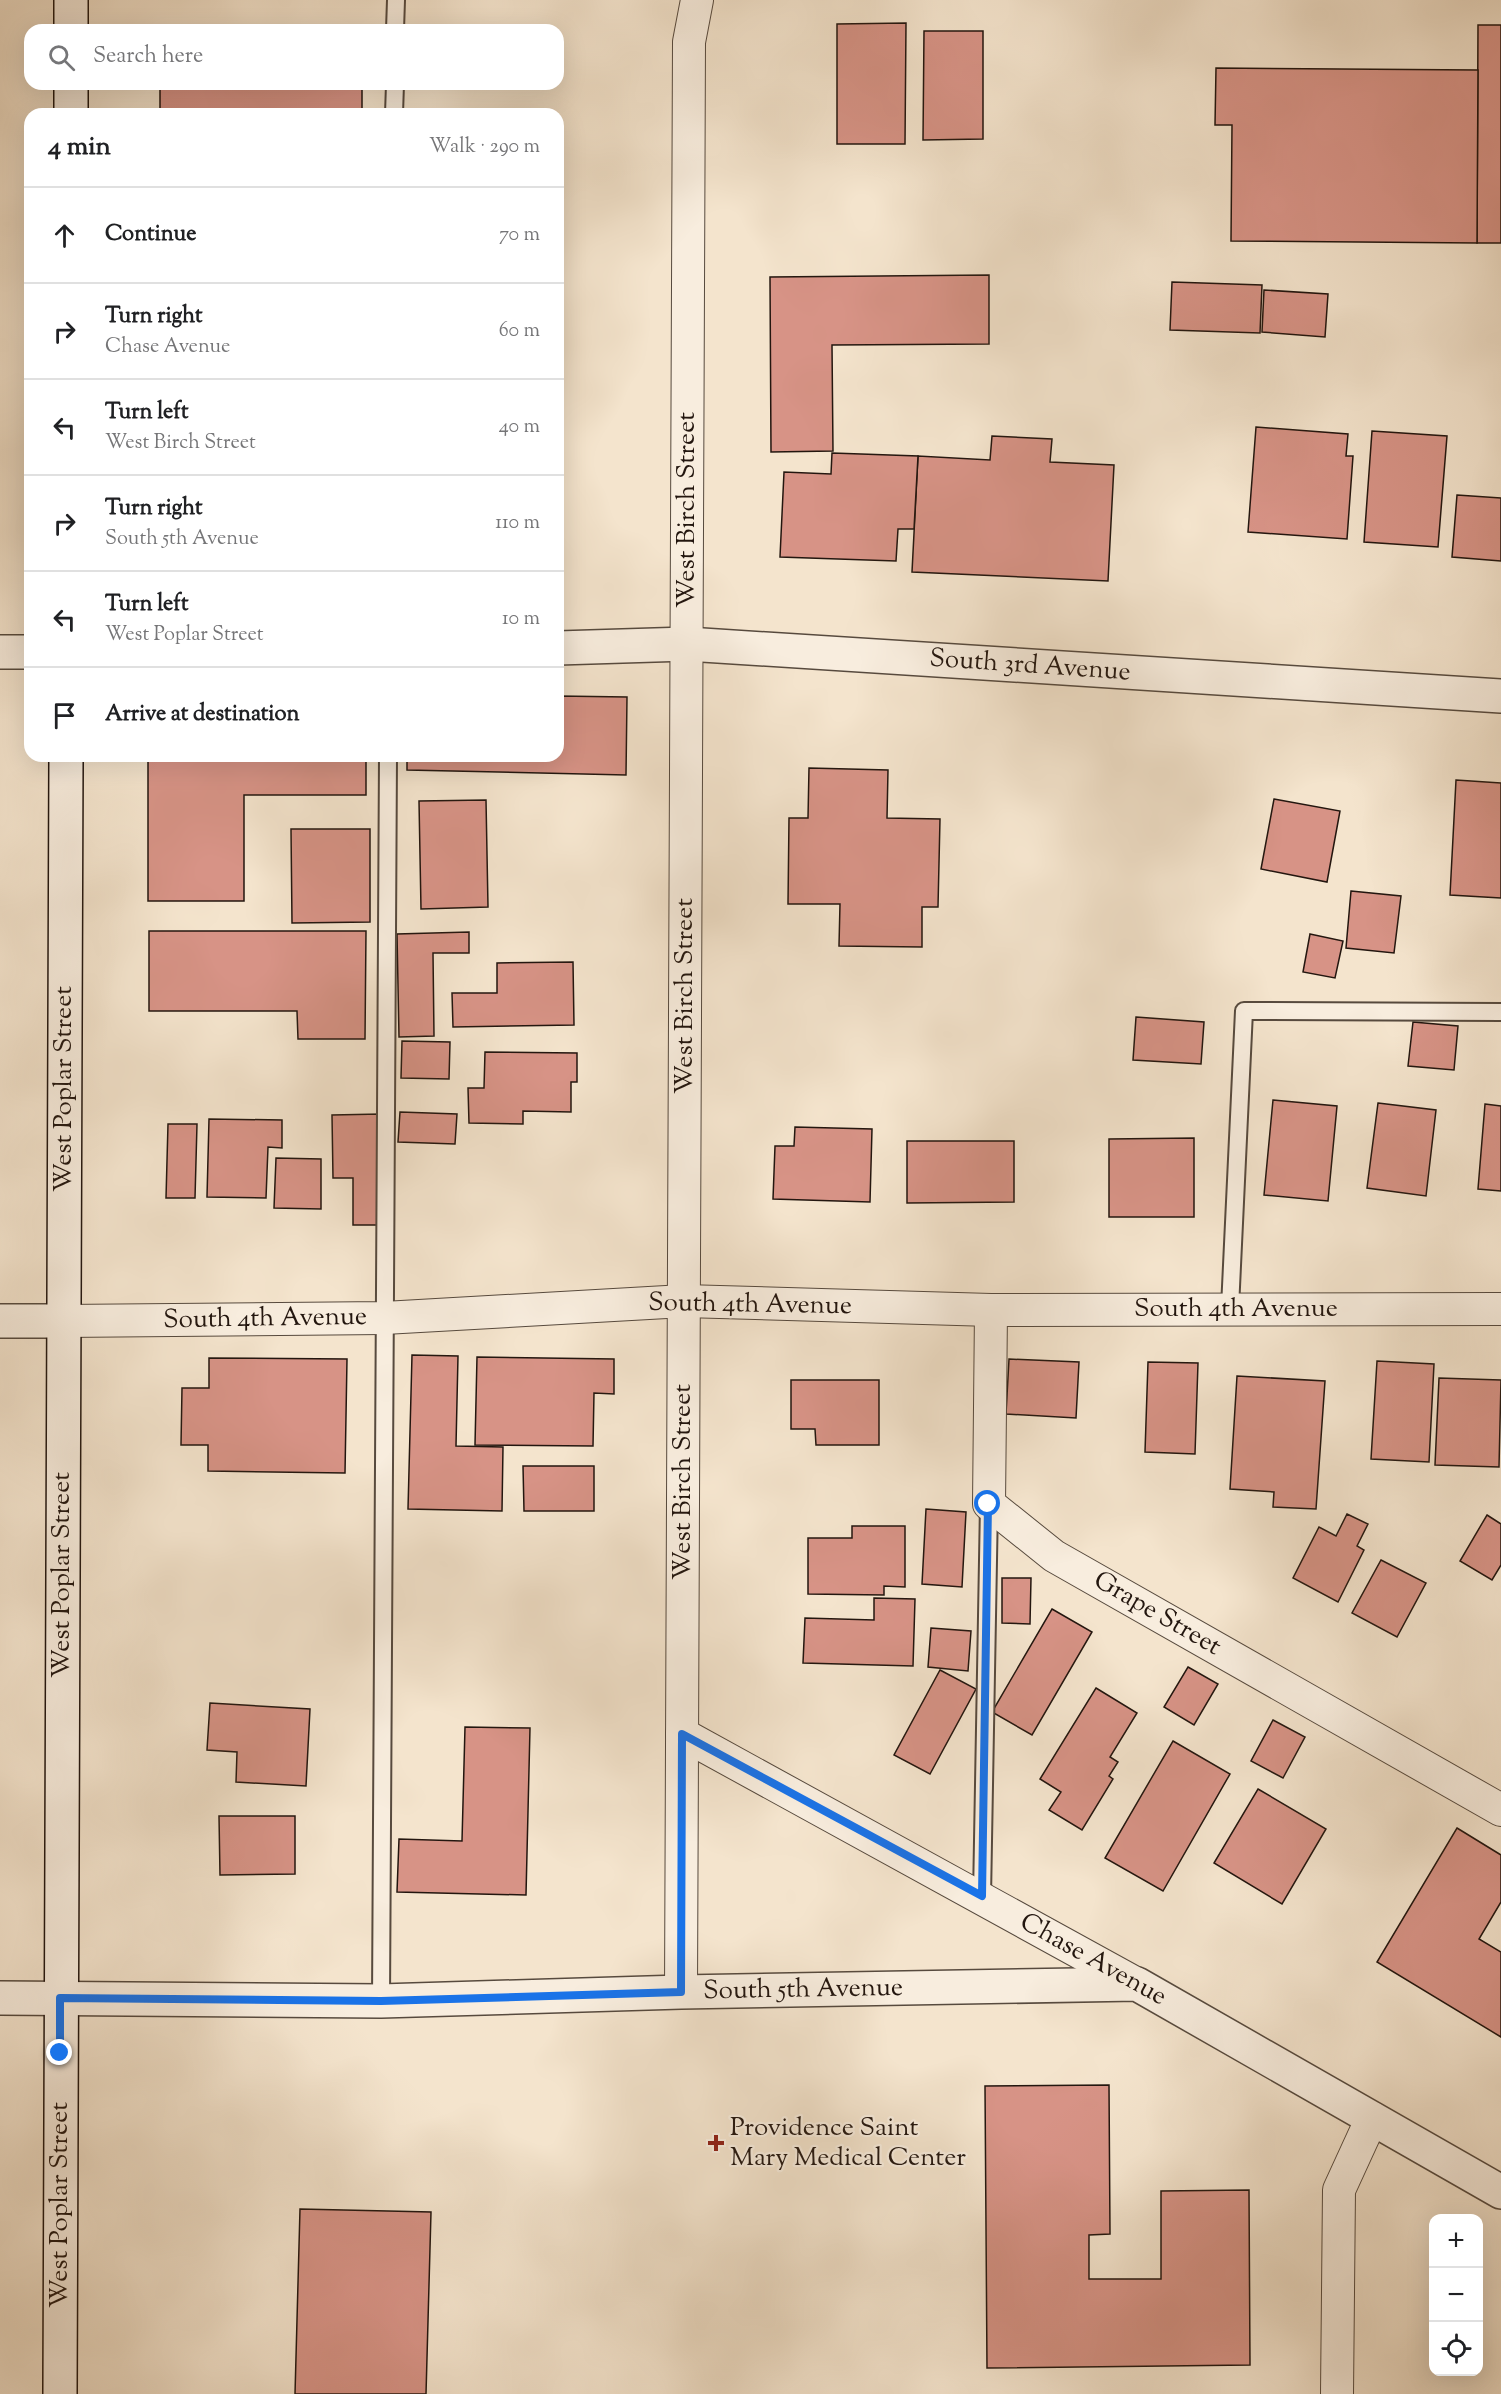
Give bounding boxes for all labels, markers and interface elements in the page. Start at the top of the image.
search box [24,24,564,90]
icon: search [45,41,78,74]
text: Search here [93,41,203,73]
text: 4 min [48,129,111,166]
text: Walk · 290 m [429,133,540,162]
icon: ahead [48,219,81,252]
text: Continue [105,219,196,251]
text: 70 m [499,221,540,250]
text: Turn right [105,301,202,333]
icon: right [48,315,81,348]
text: 60 m [499,317,540,346]
text: Chase Avenue [105,333,230,362]
text: Turn left [105,397,188,429]
icon: left [48,411,81,444]
street label: West Birch Street [669,412,706,608]
text: 40 m [499,413,540,442]
text: West Birch Street [105,429,256,458]
text: Turn right [105,493,202,525]
icon: right [48,507,81,540]
text: 110 m [495,509,540,538]
text: South 5th Avenue [105,525,259,554]
text: Turn left [105,589,188,621]
icon: left [48,603,81,636]
text: 10 m [502,605,540,634]
text: West Poplar Street [105,621,264,650]
street label: South 3rd Avenue [928,641,1132,691]
icon: arrive [48,699,81,732]
text: Arrive at destination [105,699,300,731]
street label: West Birch Street [667,898,704,1094]
street label: West Poplar Street [46,986,83,1192]
street label: South 4th Avenue [648,1285,852,1325]
street label: South 4th Avenue [1134,1291,1338,1328]
street label: South 4th Avenue [163,1299,367,1339]
street label: West Birch Street [665,1384,702,1580]
street label: West Poplar Street [44,1472,81,1678]
route start [974,1490,1000,1516]
street label: Grape Street [1086,1562,1228,1666]
street label: Chase Avenue [1013,1904,1173,2016]
street label: South 5th Avenue [703,1970,903,2010]
route end [46,2039,72,2065]
street label: West Poplar Street [42,2102,79,2308]
place label: Providence Saint Mary Medical Center [730,2110,966,2177]
marker: Providence Saint Mary Medical Center [707,2134,725,2152]
map controls [1429,2214,1483,2376]
button: + [1429,2214,1483,2268]
button: − [1429,2268,1483,2322]
button: locate [1429,2322,1483,2376]

